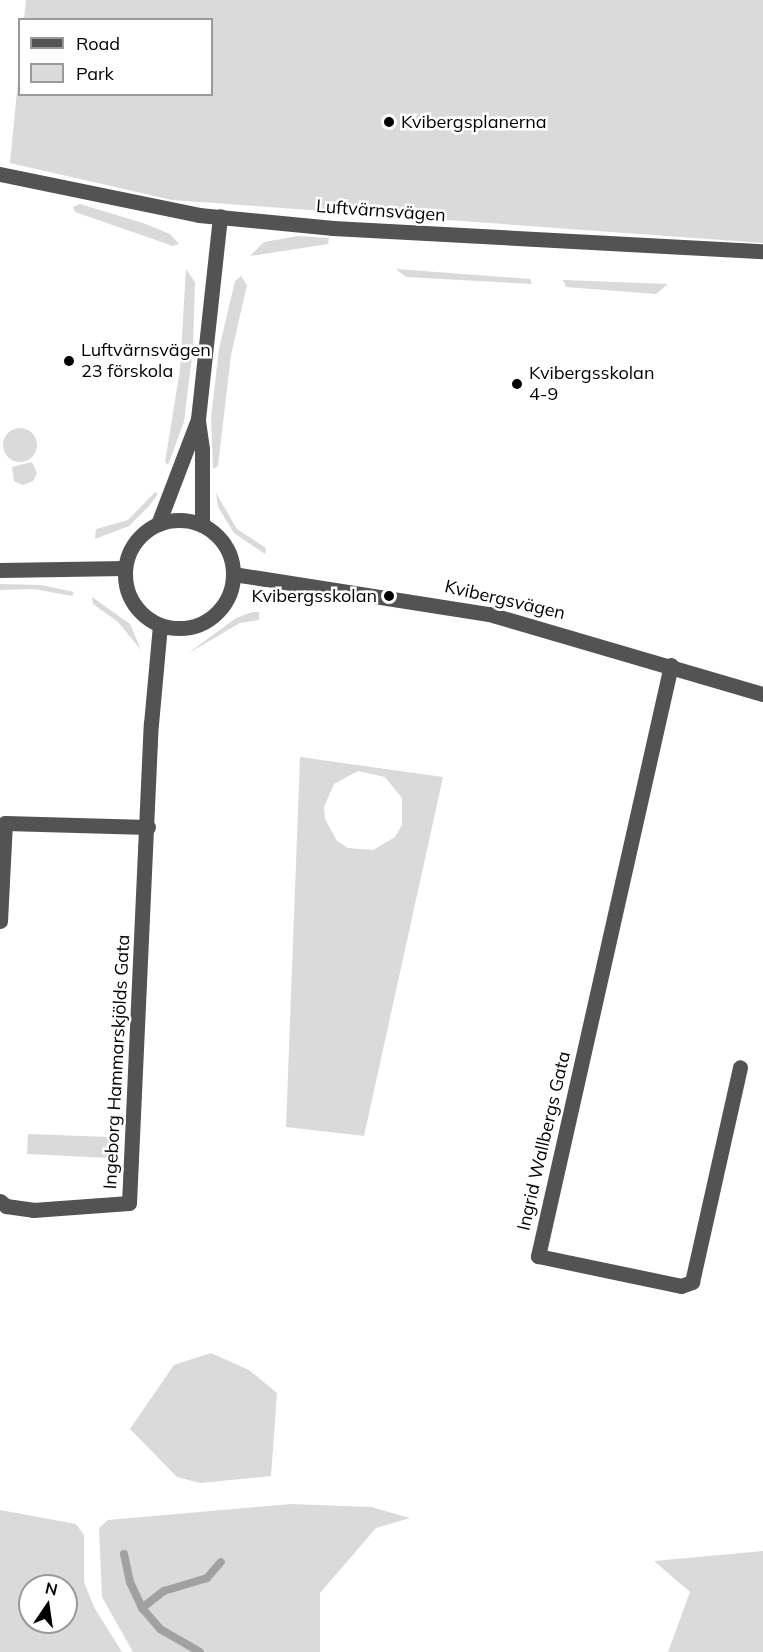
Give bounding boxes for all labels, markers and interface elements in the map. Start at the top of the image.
legend [18,18,213,96]
text: Road [76,32,120,55]
text: Park [76,62,114,85]
place label: Kvibergsplanerna [401,111,547,133]
marker: Kvibergsplanerna [382,115,396,129]
street label: Luftvärnsvägen [315,196,447,226]
place label: Luftvärnsvägen 23 förskola [81,340,211,382]
marker: Luftvärnsvägen 23 förskola [62,354,76,368]
place label: Kvibergsskolan 4-9 [529,363,654,406]
marker: Kvibergsskolan 4-9 [510,377,524,391]
street label: Kvibergsvägen [443,576,567,624]
place label: Kvibergsskolan [252,585,377,607]
marker: Kvibergsskolan [382,589,396,603]
street label: Ingeborg Hammarskjölds Gata [100,934,134,1190]
street label: Ingrid Wallbergs Gata [513,1049,575,1233]
north arrow [18,1574,78,1634]
text: N [43,1577,60,1600]

